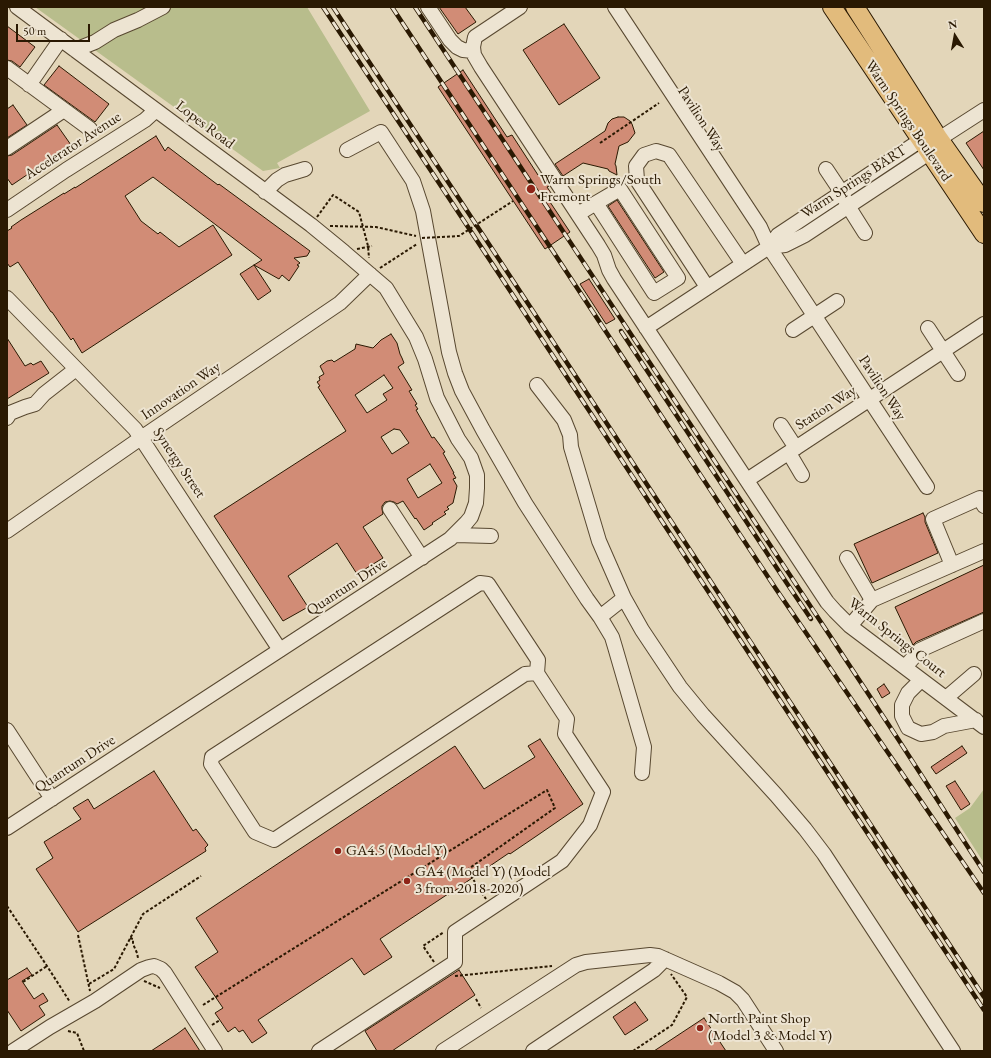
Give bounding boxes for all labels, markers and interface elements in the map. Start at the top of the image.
scale bar [18,16,92,42]
north arrow [935,16,975,56]
text: N [947,16,958,32]
text: 50 m [23,23,46,39]
street label: Warm Springs Boulevard [861,57,955,185]
street label: Pavilion Way [673,83,729,155]
street label: Lopes Road [172,97,238,153]
street label: Accelerator Avenue [21,108,125,184]
street label: Warm Springs BART [798,141,910,223]
place label: Warm Springs/South Fremont [540,171,661,206]
marker: Warm Springs/South Fremont [525,183,537,195]
street label: Pavilion Way [854,352,910,424]
street label: Innovation Way [138,358,224,424]
street label: Station Way [792,382,860,434]
street label: Synergy Street [149,424,209,502]
street label: Quantum Drive [303,554,391,620]
street label: Warm Springs Court [844,594,950,682]
street label: Quantum Drive [31,731,119,797]
place label: GA4.5 (Model Y) [346,842,447,860]
marker: GA4.5 (Model Y) [333,846,343,856]
place label: GA4 (Model Y) (Model 3 from 2018-2020) [415,863,551,898]
marker: GA4 (Model Y) (Model 3 from 2018-2020) [402,876,412,886]
place label: North Paint Shop (Model 3 & Model Y) [708,1010,832,1045]
marker: North Paint Shop (Model 3 & Model Y) [695,1023,705,1033]

